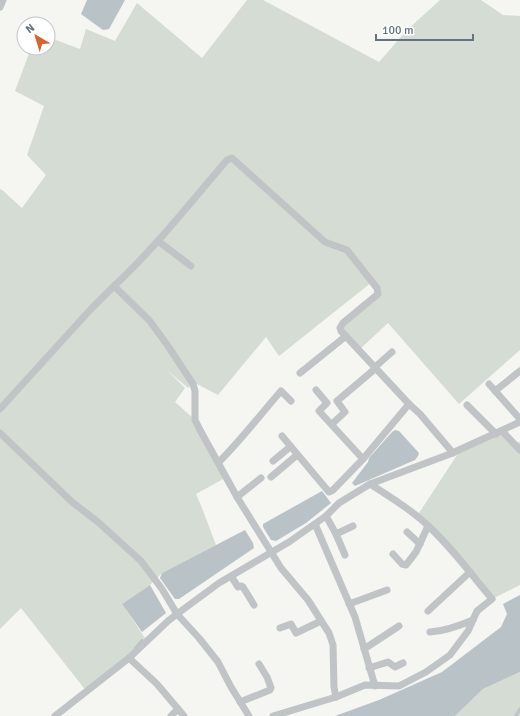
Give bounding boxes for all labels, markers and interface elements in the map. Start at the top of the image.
north arrow [16,16,56,56]
scale bar [376,16,473,42]
text: N [23,21,37,36]
text: 100 m [382,23,414,38]

